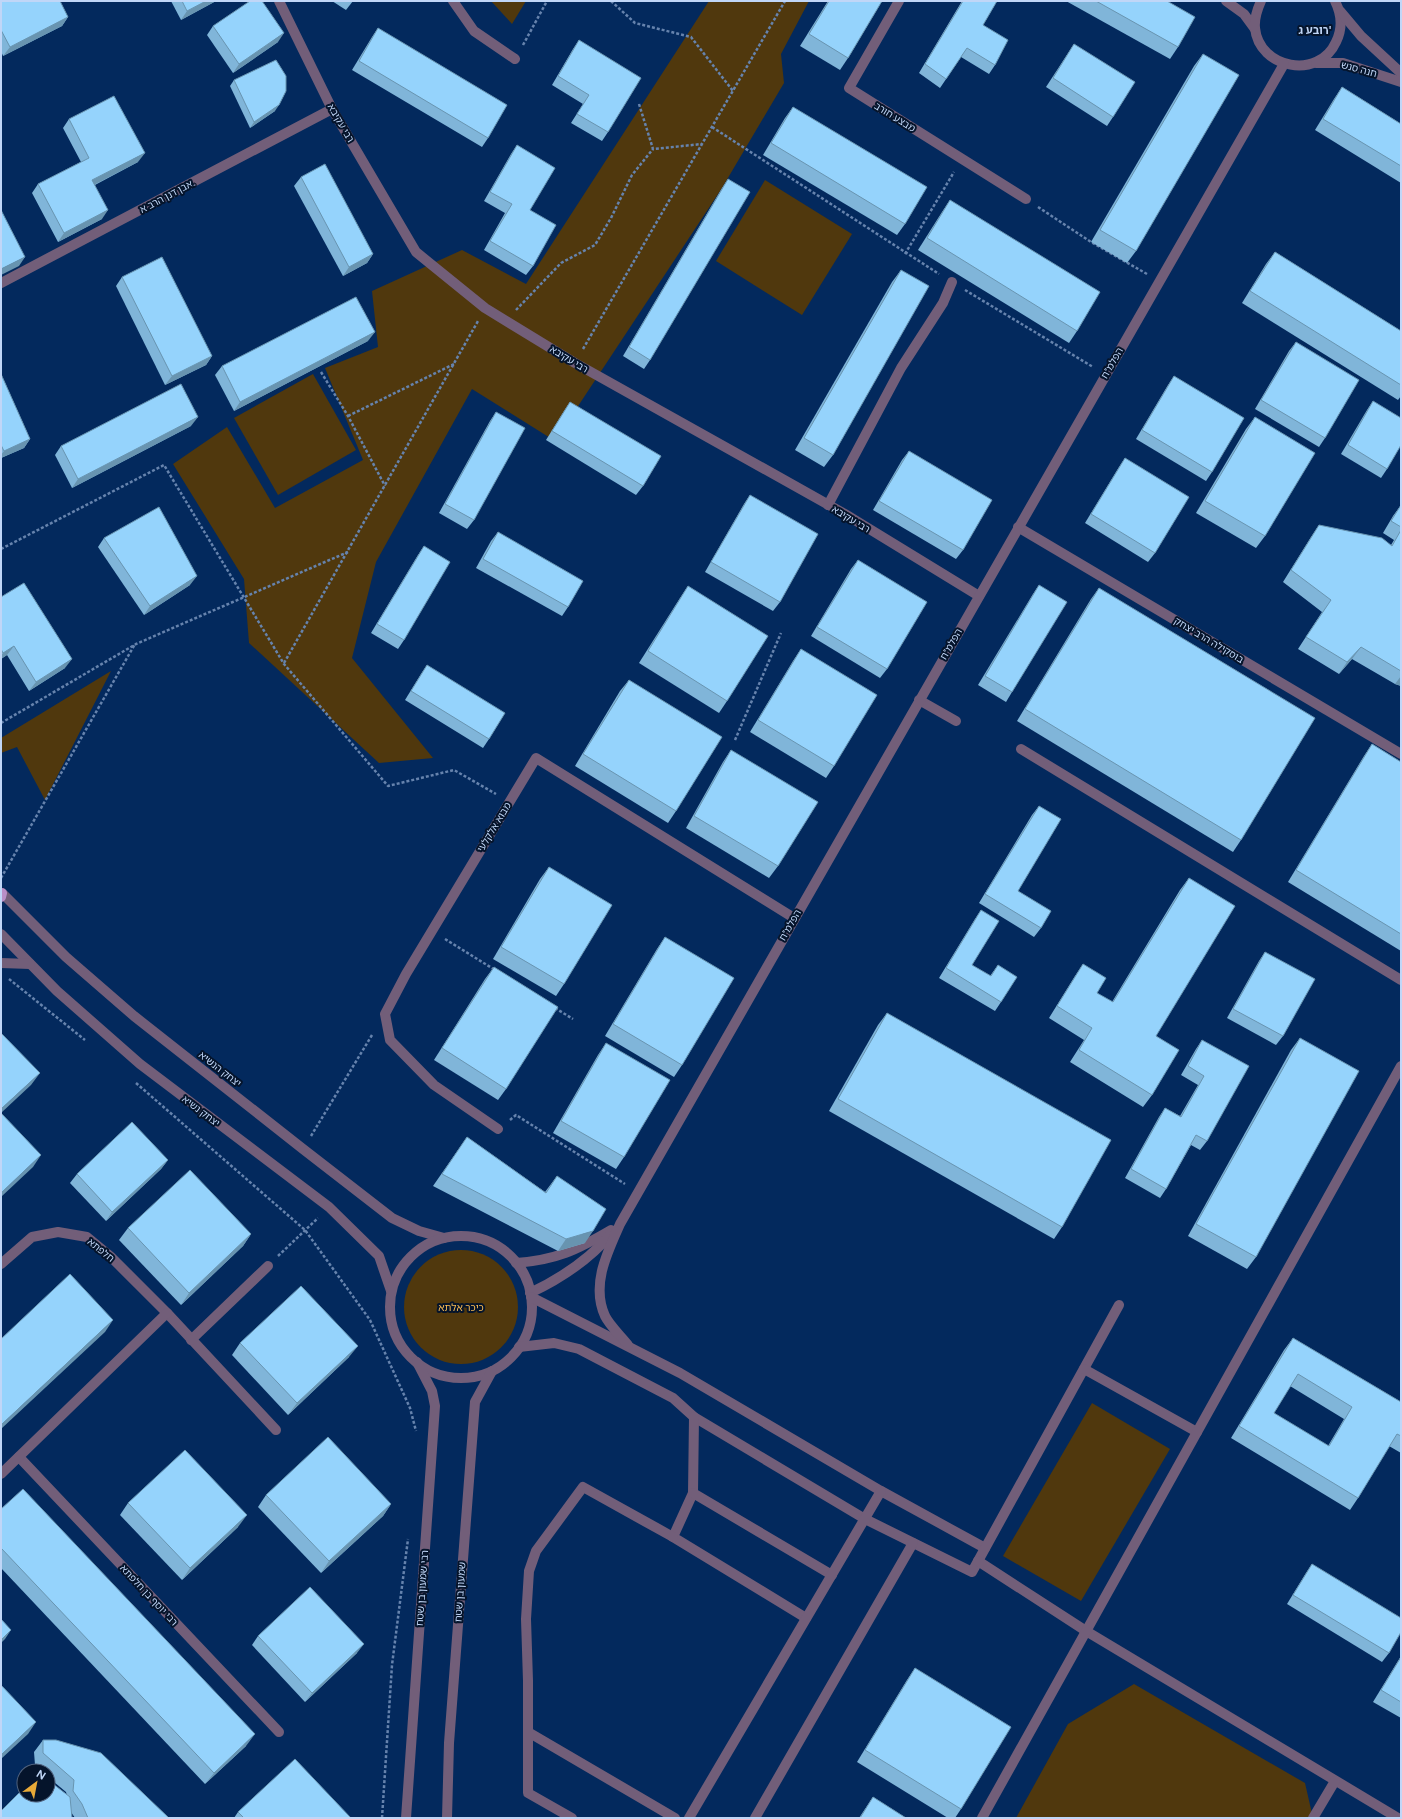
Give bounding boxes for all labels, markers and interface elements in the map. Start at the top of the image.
district label: רובע ג' [1299,24,1332,37]
street label: חנה סנש [1340,58,1378,80]
street label: מבצע חורב [872,99,918,135]
street label: רבי עקיבא [325,101,357,145]
street label: אבן דנן הרב א. [137,176,197,216]
street label: רבי עקיבא [547,342,591,376]
street label: הפלמ"ח [1098,345,1126,381]
street label: רבי עקיבא [829,502,873,536]
street label: בוסקילה הרב יצחק [1172,614,1246,666]
street label: הפלמ"ח [937,626,965,662]
street label: מבוא אלקלעי [474,799,514,854]
street label: הפלמ"ח [776,907,804,943]
street label: יצחק הנשיא [196,1048,244,1090]
street label: יצחק נשיא [179,1092,223,1130]
street label: חלפתא [85,1235,117,1265]
park label: כיכר אלתא [438,1301,484,1314]
street label: רבי שמעון בן שטח [413,1549,431,1627]
street label: שמעון בן שטח [451,1561,469,1623]
street label: רבי יוסף בן חלפתא [117,1562,181,1628]
north arrow [16,1763,56,1803]
text: N [34,1767,48,1783]

